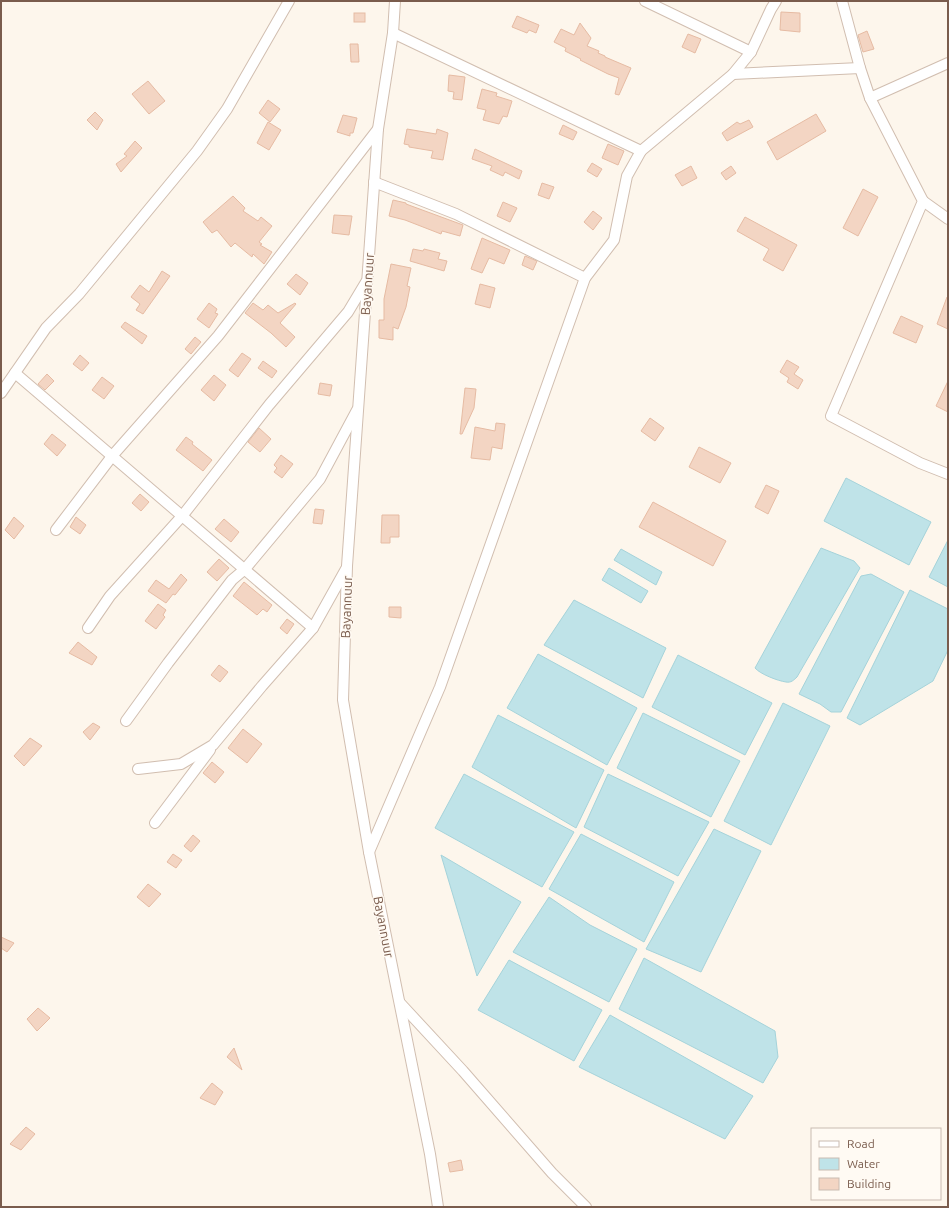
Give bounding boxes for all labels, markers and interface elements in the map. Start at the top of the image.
street label: Bayannuur [358,252,376,316]
street label: Bayannuur [338,575,354,638]
street label: Bayannuur [371,895,397,959]
legend [811,1128,941,1200]
text: Road [847,1137,875,1150]
text: Water [847,1157,880,1170]
text: Building [847,1177,891,1190]

